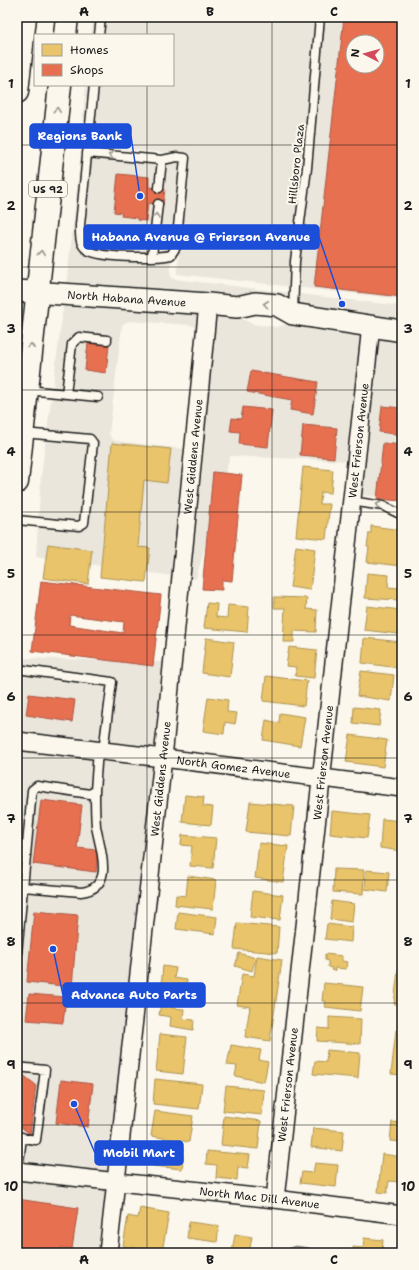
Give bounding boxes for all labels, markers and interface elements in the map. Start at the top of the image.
text: A [79,3,89,20]
text: B [206,3,214,20]
text: C [330,3,338,20]
legend [34,34,174,86]
north arrow [345,34,385,74]
text: Homes [70,42,109,58]
text: N [348,48,363,58]
text: Shops [70,62,104,78]
text: 1 [8,75,14,92]
text: 1 [405,75,411,92]
one-way arrow [52,107,61,113]
street label: Hillsboro Plaza [285,123,308,205]
callout: Regions Bank [30,124,131,148]
text: Regions Bank [38,128,123,144]
one-way arrow [108,151,114,160]
road number: US 92 [29,181,67,197]
text: 2 [6,197,16,214]
text: 2 [403,197,413,214]
one-way arrow [152,213,161,219]
callout: Habana Avenue @ Frierson Avenue [84,225,319,249]
text: Habana Avenue @ Frierson Avenue [91,229,311,245]
one-way arrow [36,250,45,256]
street label: North Habana Avenue [67,287,187,310]
one-way arrow [263,300,269,309]
text: 3 [6,320,16,337]
text: 3 [403,320,413,337]
one-way arrow [26,343,35,349]
street label: West Frierson Avenue [345,382,373,499]
street label: West Giddens Avenue [180,398,207,515]
text: 4 [6,443,16,460]
text: 4 [403,443,413,460]
one-way arrow [374,501,381,510]
text: 5 [7,565,15,582]
text: 5 [404,565,412,582]
text: 6 [6,688,16,705]
text: 6 [403,688,413,705]
street label: West Frierson Avenue [310,704,337,821]
street label: West Giddens Avenue [147,721,175,837]
street label: North Gomez Avenue [176,753,291,782]
text: 7 [6,810,16,827]
text: 7 [403,810,413,827]
text: 8 [6,933,16,950]
text: 8 [403,933,413,950]
callout: Advance Auto Parts [63,983,205,1007]
text: Advance Auto Parts [71,987,197,1003]
street label: West Frierson Avenue [274,1027,302,1143]
text: 9 [6,1056,16,1073]
text: 9 [403,1056,413,1073]
callout: Mobil Mart [95,1141,183,1165]
text: Mobil Mart [103,1145,175,1161]
text: 10 [4,1178,18,1195]
text: 10 [401,1178,415,1195]
street label: North Mac Dill Avenue [198,1184,321,1213]
text: A [79,1251,89,1268]
text: B [206,1251,214,1268]
text: C [330,1251,338,1268]

